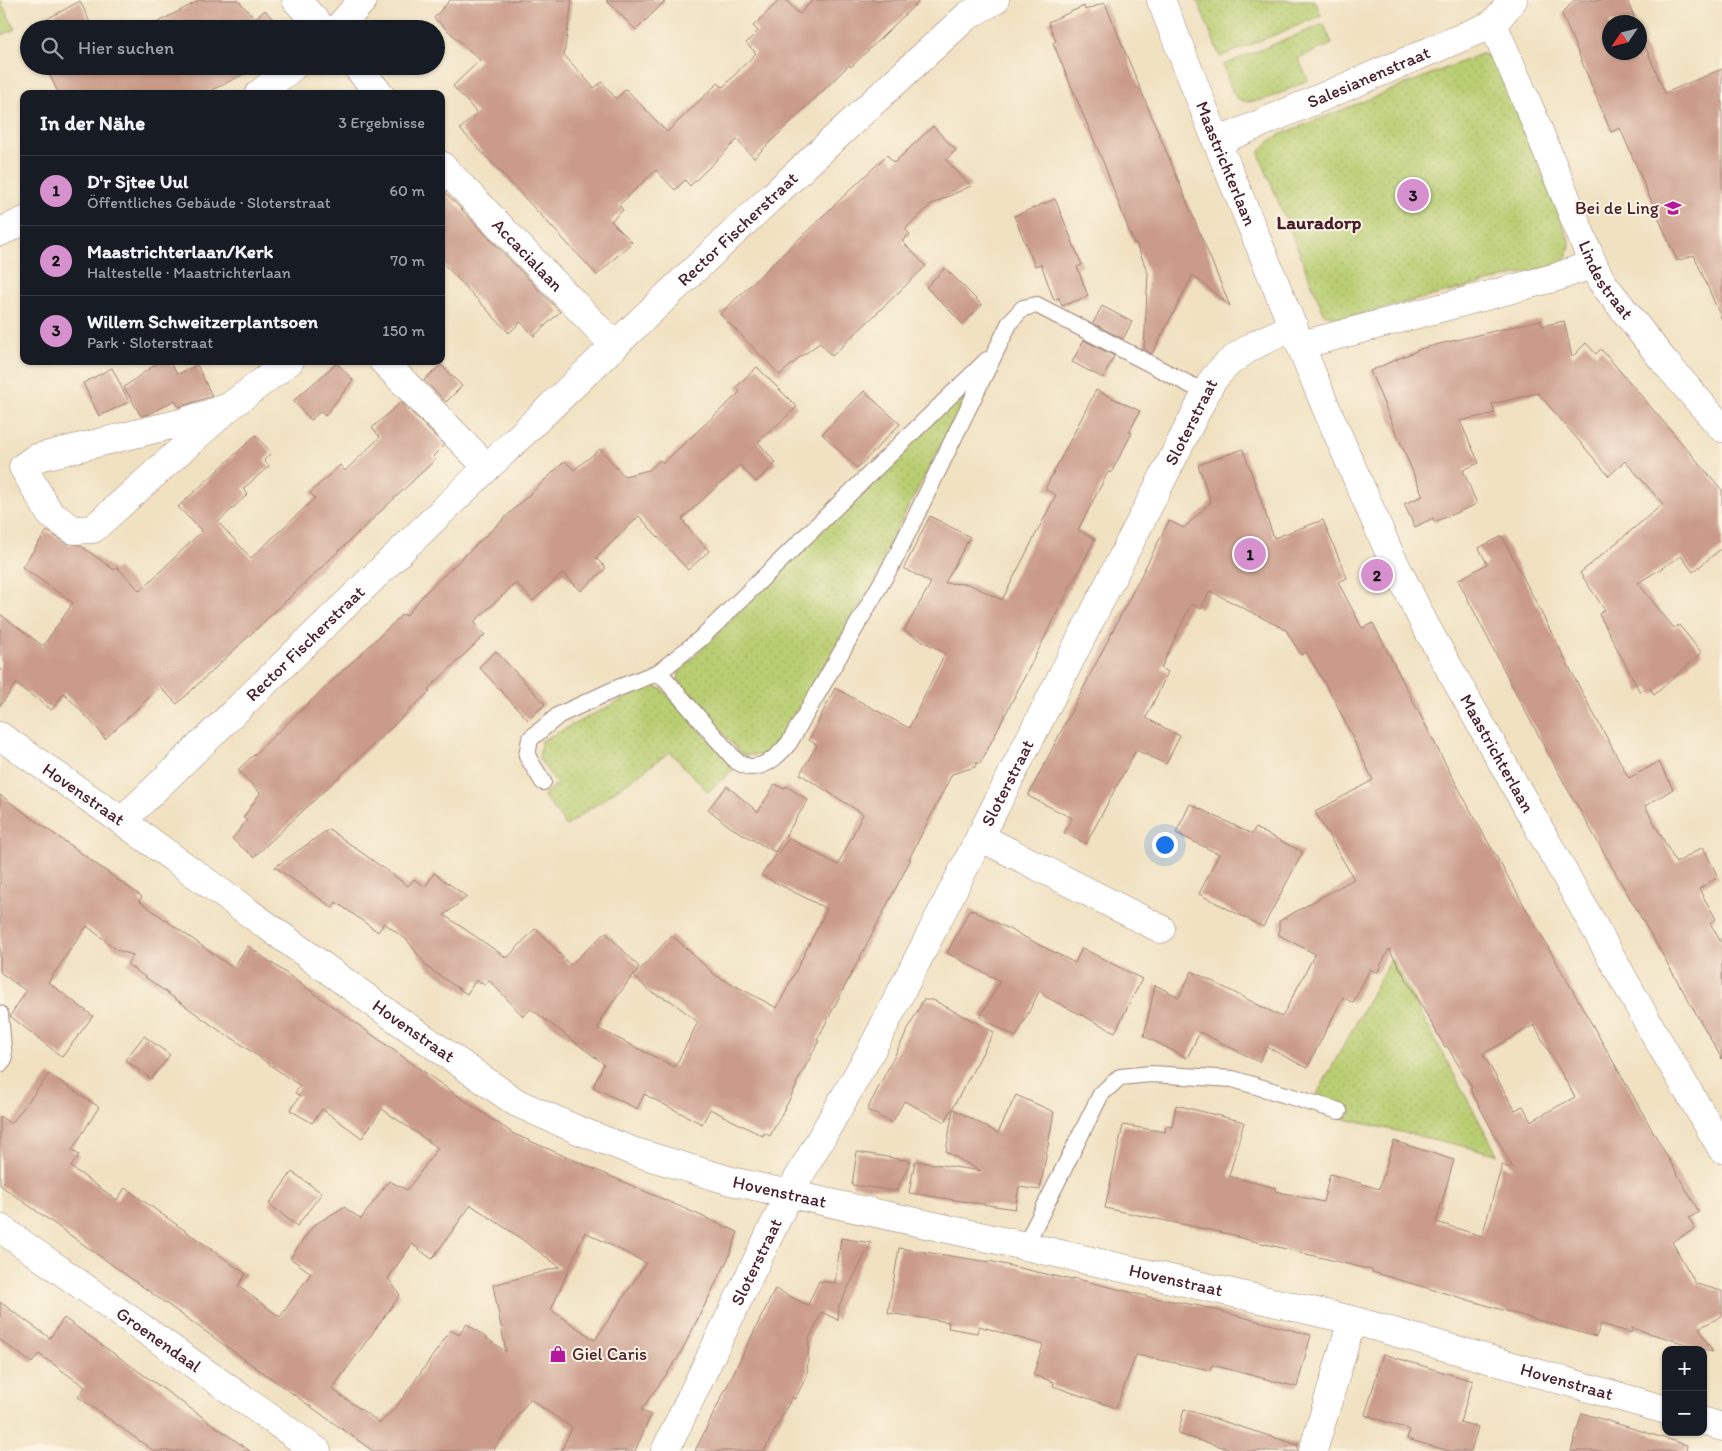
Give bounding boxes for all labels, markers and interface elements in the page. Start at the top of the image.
north arrow [1602,15,1647,60]
search box [20,20,445,75]
icon: search [38,34,66,62]
text: Hier suchen [78,36,174,59]
street label: Salesianenstraat [1304,41,1434,113]
street label: Maastrichterlaan [1191,98,1261,229]
text: In der Nähe [40,110,145,135]
text: 3 Ergebnisse [338,113,425,132]
street label: Rector Fischerstraat [673,167,803,291]
text: D'r Sjtee Uul [87,170,188,193]
pin: 3 [1397,176,1429,214]
text: 1 [52,181,60,200]
text: 60 m [390,181,425,200]
text: Öffentliches Gebäude · Sloterstraat [87,193,331,212]
place label: Bei de Ling [1575,197,1660,219]
school or university icon: Bei de Ling [1663,198,1683,218]
district label: Lauradorp [1277,211,1361,234]
street label: Accacialaan [487,214,568,297]
street label: Lindestraat [1574,237,1638,324]
text: Maastrichterlaan/Kerk [87,240,273,263]
text: 2 [52,251,60,270]
text: 70 m [390,251,425,270]
text: Haltestelle · Maastrichterlaan [87,263,291,282]
text: Willem Schweitzerplantsoen [87,310,318,333]
text: 3 [52,321,60,340]
text: 150 m [382,321,425,340]
text: Park · Sloterstraat [87,333,213,352]
street label: Sloterstraat [1160,375,1222,469]
pin: 1 [1234,535,1266,573]
pin: 2 [1361,556,1393,594]
street label: Rector Fischerstraat [241,581,369,706]
street label: Maastrichterlaan [1455,690,1539,817]
street label: Sloterstraat [976,736,1039,830]
street label: Hovenstraat [38,758,129,831]
your location [1152,832,1178,858]
street label: Hovenstraat [368,995,459,1067]
street label: Hovenstraat [731,1171,829,1213]
street label: Sloterstraat [726,1214,787,1309]
street label: Hovenstraat [1127,1259,1225,1301]
street label: Groenendaal [112,1302,206,1377]
place label: Giel Caris [572,1343,647,1365]
shop icon: Giel Caris [548,1344,568,1364]
map controls [1662,1346,1707,1436]
button: + [1662,1346,1707,1391]
street label: Hovenstraat [1518,1358,1616,1405]
button: − [1662,1391,1707,1436]

